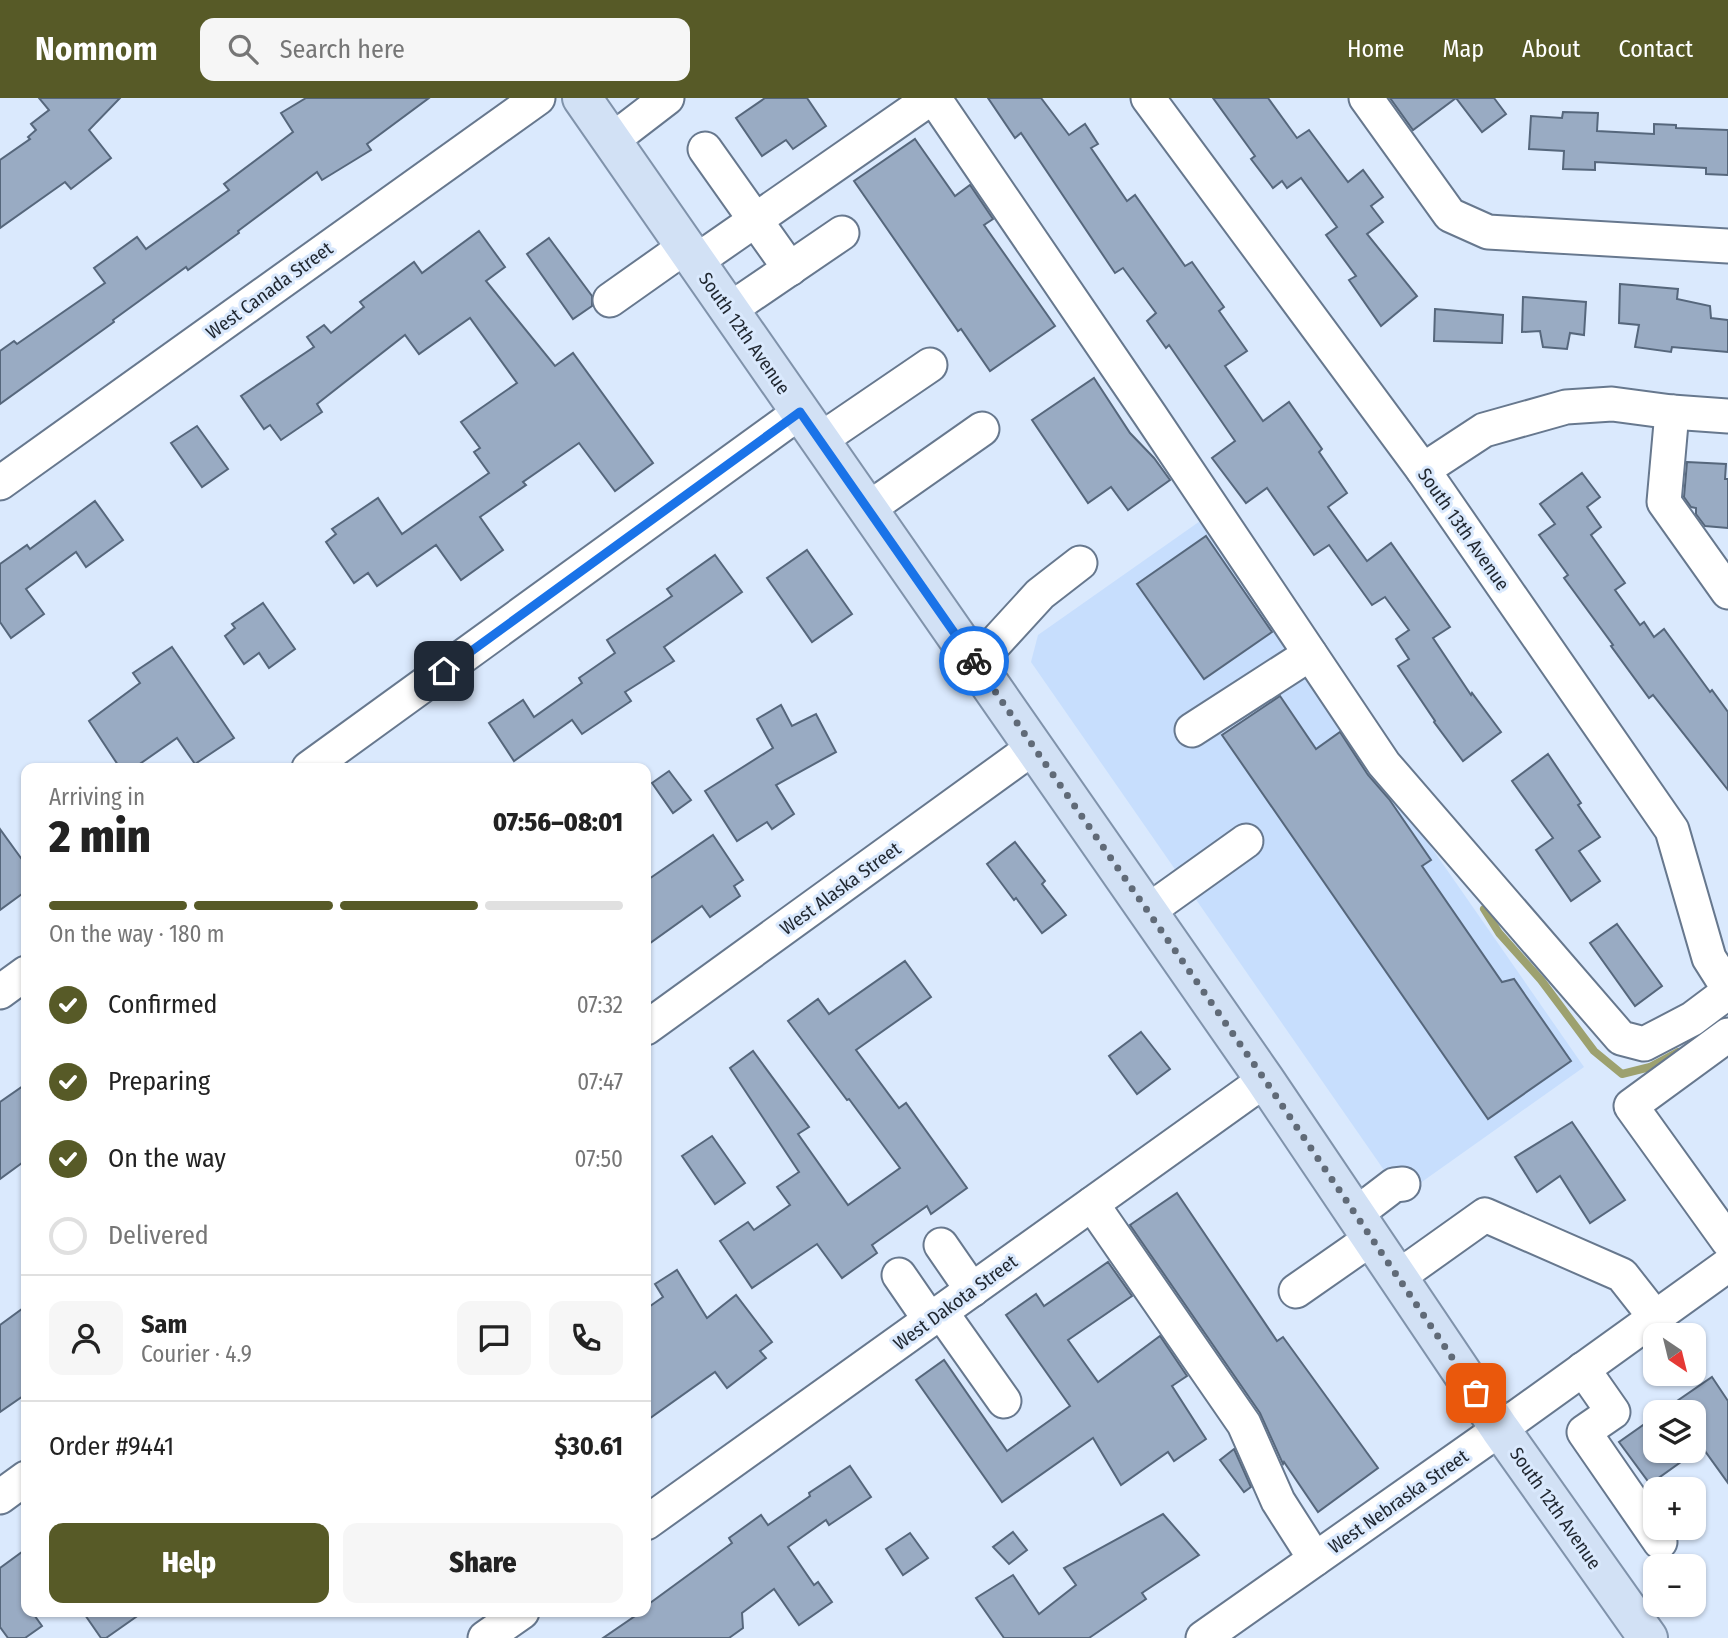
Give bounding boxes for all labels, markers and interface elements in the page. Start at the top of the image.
search box [200,18,690,81]
text: Nomnom [35,29,158,69]
icon: search [224,30,262,68]
text: Search here [280,34,405,65]
text: Home [1347,35,1404,63]
text: Map [1442,35,1484,63]
text: About [1522,35,1580,63]
text: Contact [1618,35,1693,63]
street label: West Canada Street [201,236,338,344]
street label: South 12th Avenue [694,268,795,399]
street label: South 13th Avenue [1413,464,1514,595]
courier [939,626,1009,696]
pin [414,641,474,701]
icon: bike [955,642,993,680]
icon: home [425,652,463,690]
text: Arriving in [49,783,145,811]
text: 07:56–08:01 [493,807,623,838]
text: 2 min [49,809,151,864]
street label: West Alaska Street [775,836,906,940]
text: On the way · 180 m [49,920,225,948]
icon: check [49,986,87,1024]
text: Confirmed [108,989,218,1020]
text: 07:32 [577,991,623,1019]
icon: check [49,1063,87,1101]
text: Preparing [108,1066,210,1097]
text: 07:47 [577,1068,623,1096]
icon: check [49,1140,87,1178]
text: On the way [108,1143,226,1174]
text: 07:50 [575,1145,623,1173]
text: Delivered [108,1220,209,1251]
street label: West Dakota Street [889,1249,1022,1355]
button: person [49,1301,123,1375]
button: chat [457,1301,531,1375]
button: phone [549,1301,623,1375]
text: Sam [141,1309,187,1340]
north arrow [1643,1323,1706,1386]
map controls [1643,1323,1706,1617]
text: Courier · 4.9 [141,1340,252,1368]
pin [1446,1363,1506,1423]
icon: bag [1457,1374,1495,1412]
button: layers [1643,1400,1706,1463]
text: Order #9441 [49,1431,174,1462]
text: $30.61 [555,1431,623,1462]
street label: South 12th Avenue [1505,1443,1606,1574]
street label: West Nebraska Street [1324,1444,1473,1558]
button: + [1643,1477,1706,1540]
button: Help [49,1523,329,1603]
button: Share [343,1523,623,1603]
button: − [1643,1554,1706,1617]

